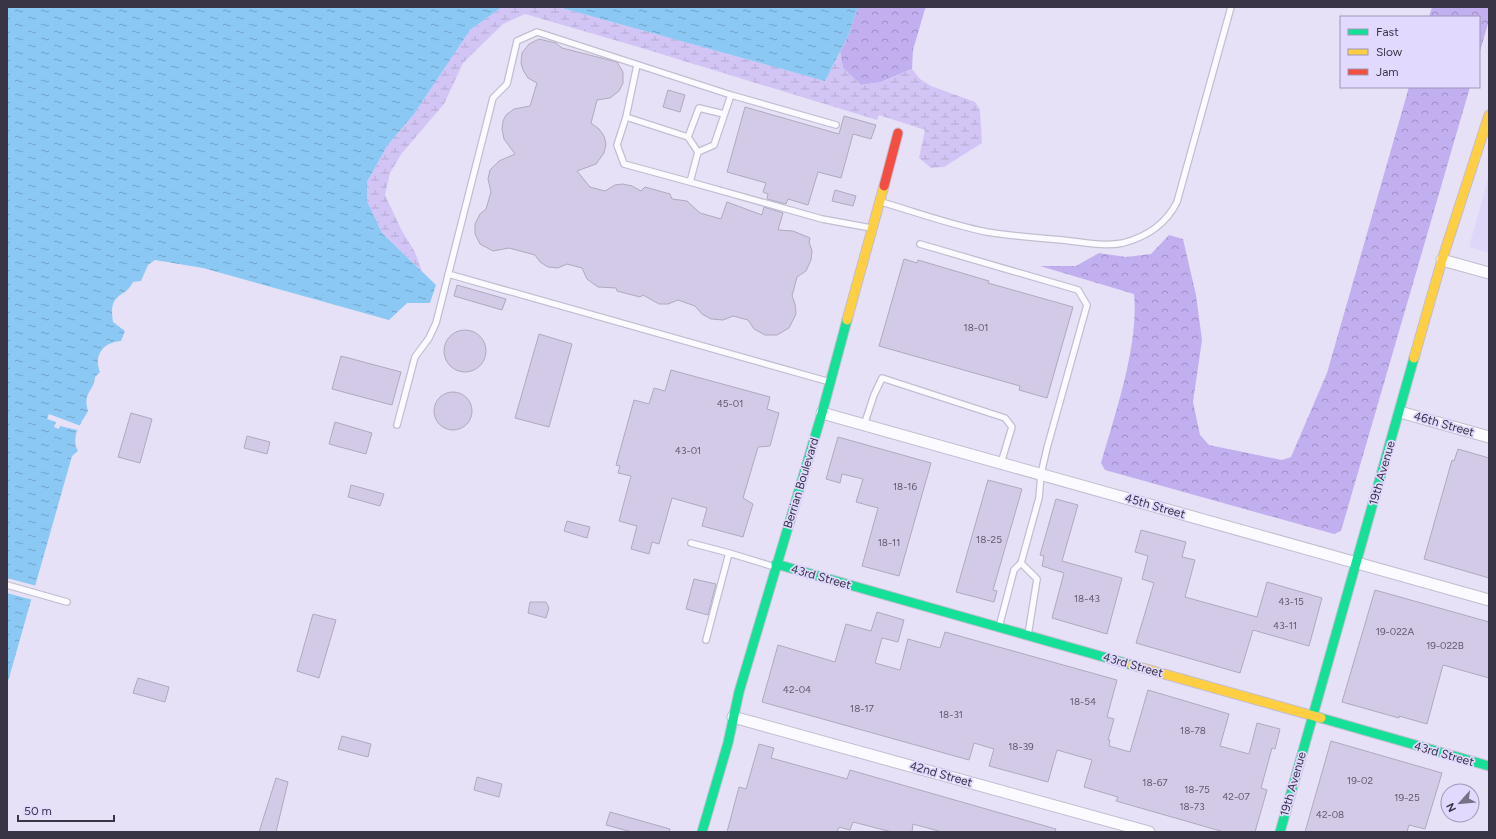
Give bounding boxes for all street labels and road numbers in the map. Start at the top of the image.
street label: 46th Street [1412,409,1476,439]
street label: Berrian Boulevard [781,436,821,530]
street label: 19th Avenue [1366,439,1398,507]
street label: 45th Street [1123,491,1187,521]
street label: 43rd Street [789,562,853,592]
street label: 43rd Street [1101,650,1165,680]
street label: 43rd Street [1412,739,1476,769]
street label: 19th Avenue [1277,750,1309,818]
street label: 42nd Street [908,758,974,790]

